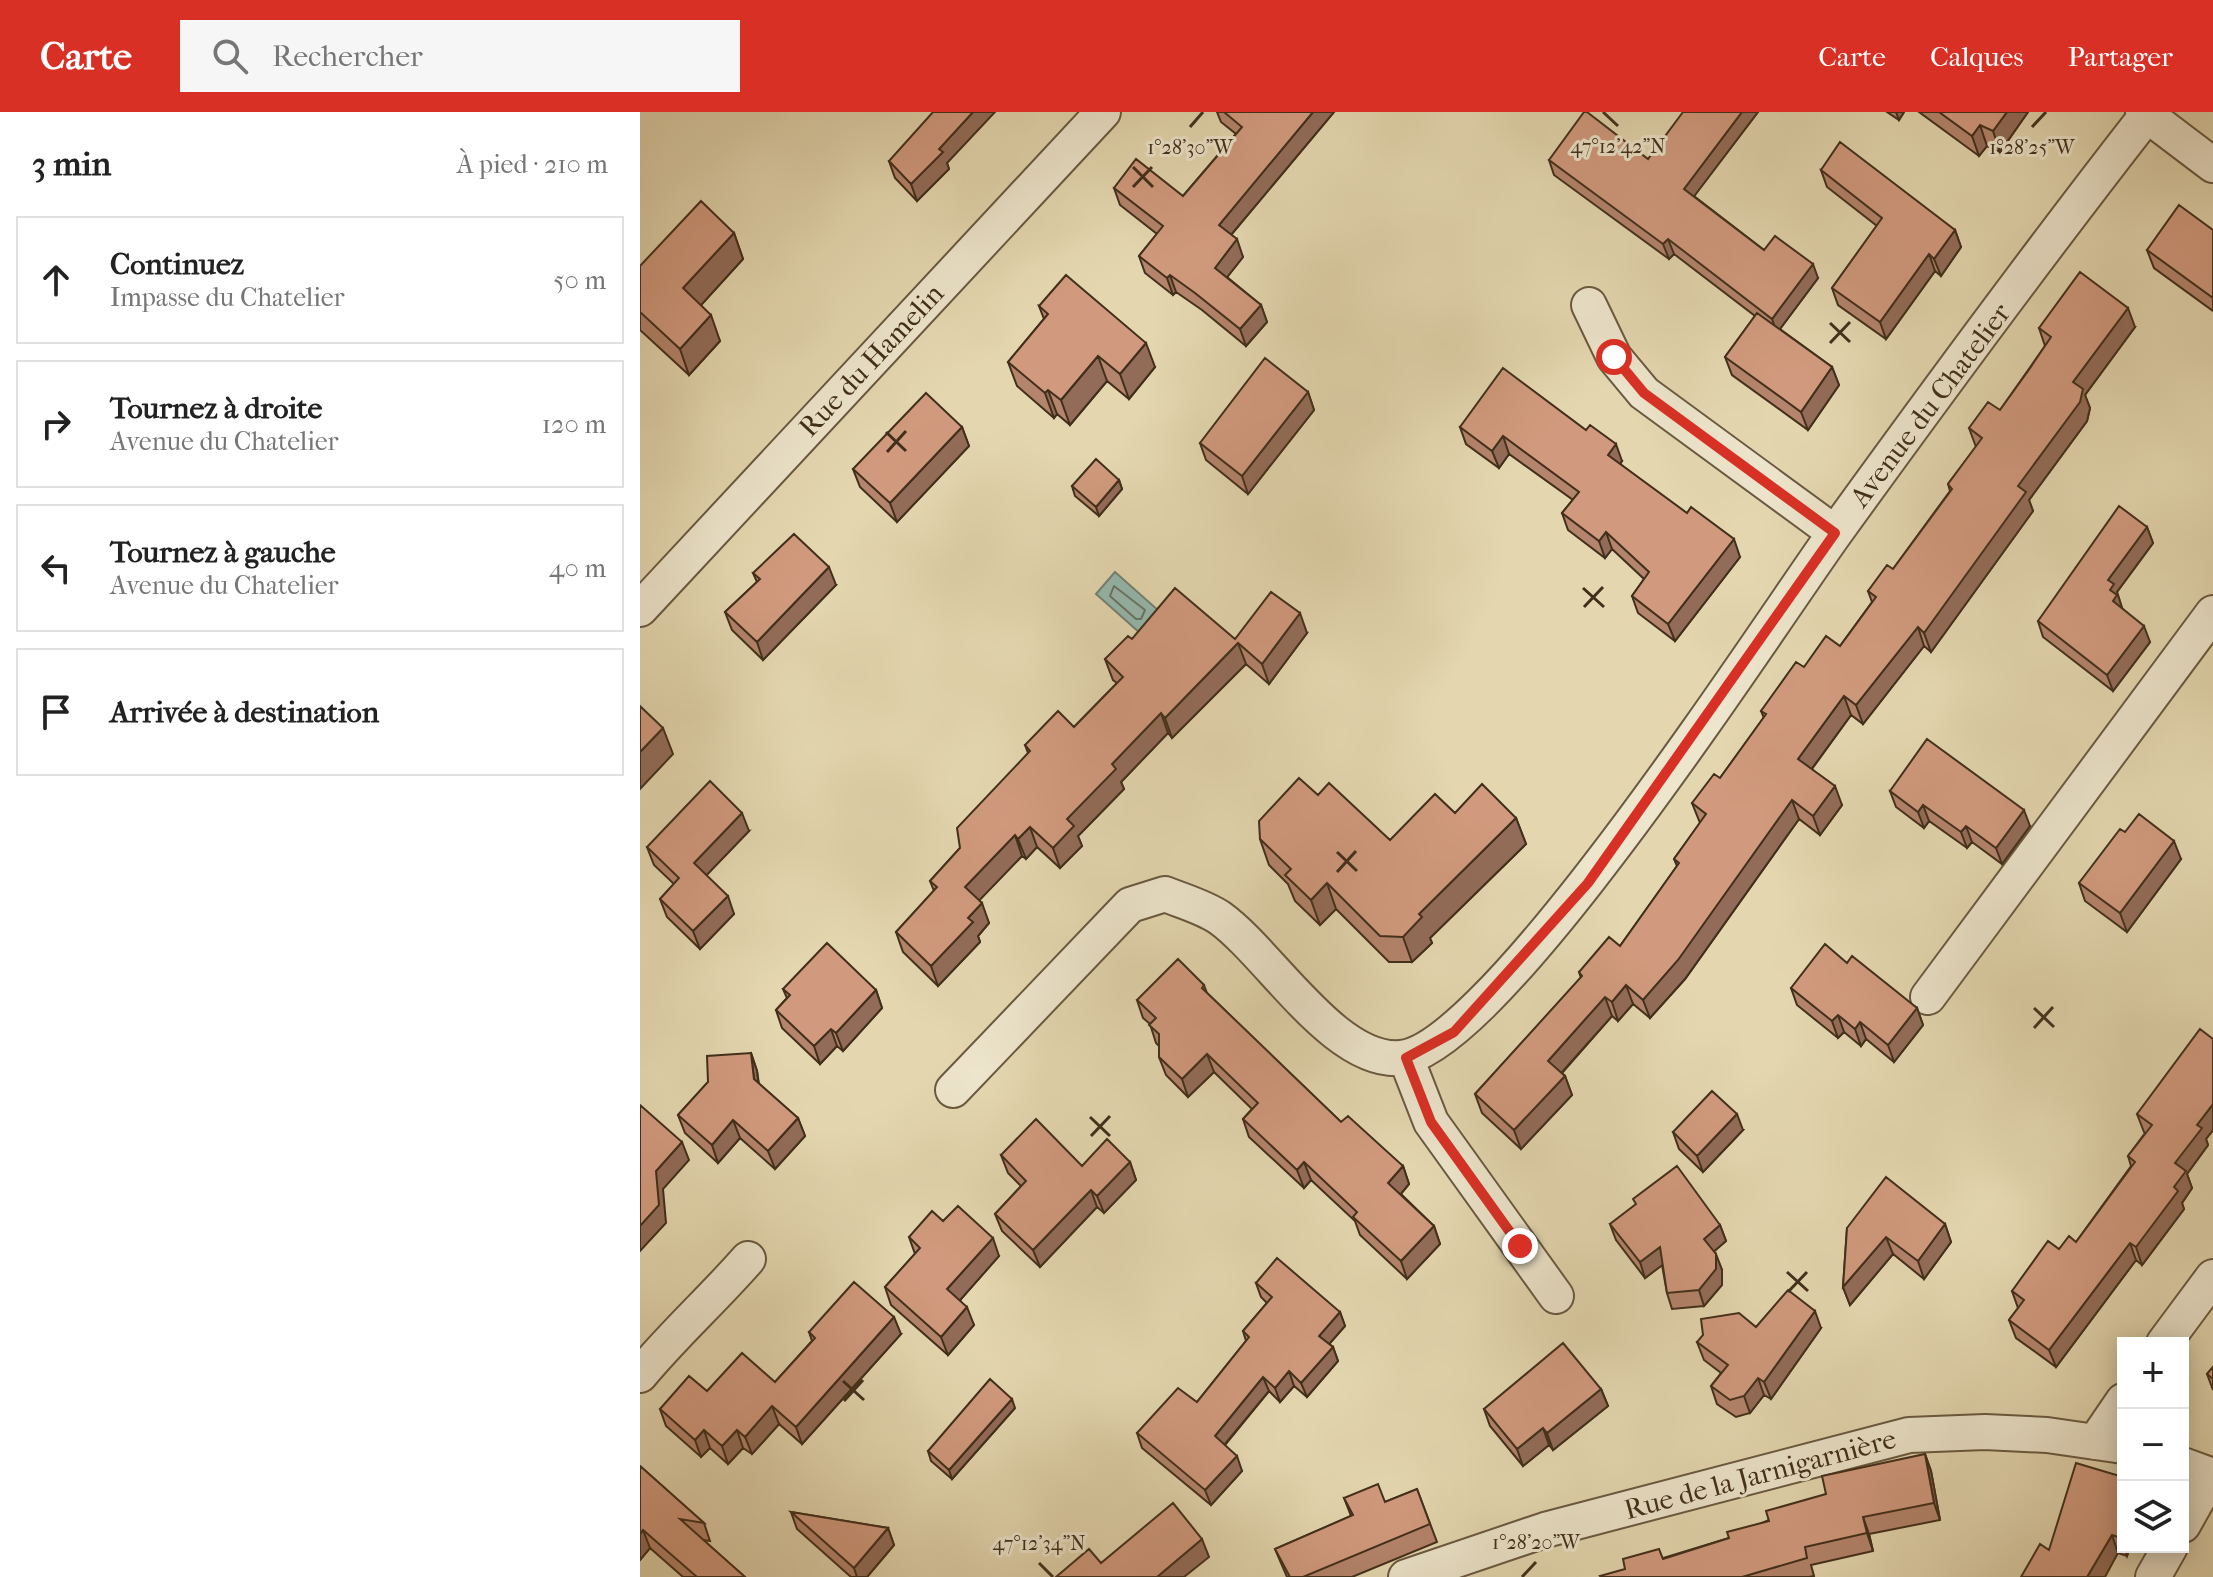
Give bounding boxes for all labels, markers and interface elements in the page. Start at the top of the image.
search box [180,20,740,92]
text: Carte [40,34,132,79]
icon: search [208,34,252,78]
text: Rechercher [272,39,423,74]
text: Carte [1818,40,1886,73]
text: Calques [1930,40,2024,73]
text: Partager [2068,40,2173,73]
text: 47°12'42"N [1571,135,1665,158]
text: 1°28'30"W [1147,136,1234,159]
text: 1°28'25"W [1989,136,2076,159]
text: 3 min [32,144,111,184]
text: À pied · 210 m [457,149,608,180]
text: Continuez [110,247,244,282]
icon: ahead [34,258,78,302]
text: 50 m [553,265,606,296]
street label: Rue du Hamelin [792,277,950,443]
text: Impasse du Chatelier [110,282,345,313]
street label: Avenue du Chatelier [1842,297,2017,514]
route start [1596,339,1632,375]
text: Tournez à droite [110,391,322,426]
icon: right [34,402,78,446]
text: 120 m [542,409,606,440]
text: Avenue du Chatelier [110,426,339,457]
text: Tournez à gauche [110,535,336,570]
icon: left [34,546,78,590]
text: 40 m [549,553,606,584]
text: Avenue du Chatelier [110,570,339,601]
icon: arrive [34,690,78,734]
text: Arrivée à destination [110,695,379,730]
route end [1502,1228,1538,1264]
map controls [2117,1337,2189,1553]
button: + [2117,1337,2189,1409]
button: − [2117,1409,2189,1481]
street label: Rue de la Jarnigarnière [1620,1422,1900,1526]
button: layers [2117,1481,2189,1553]
text: 1°28'20"W [1492,1531,1581,1554]
text: 47°12'34"N [993,1532,1085,1555]

